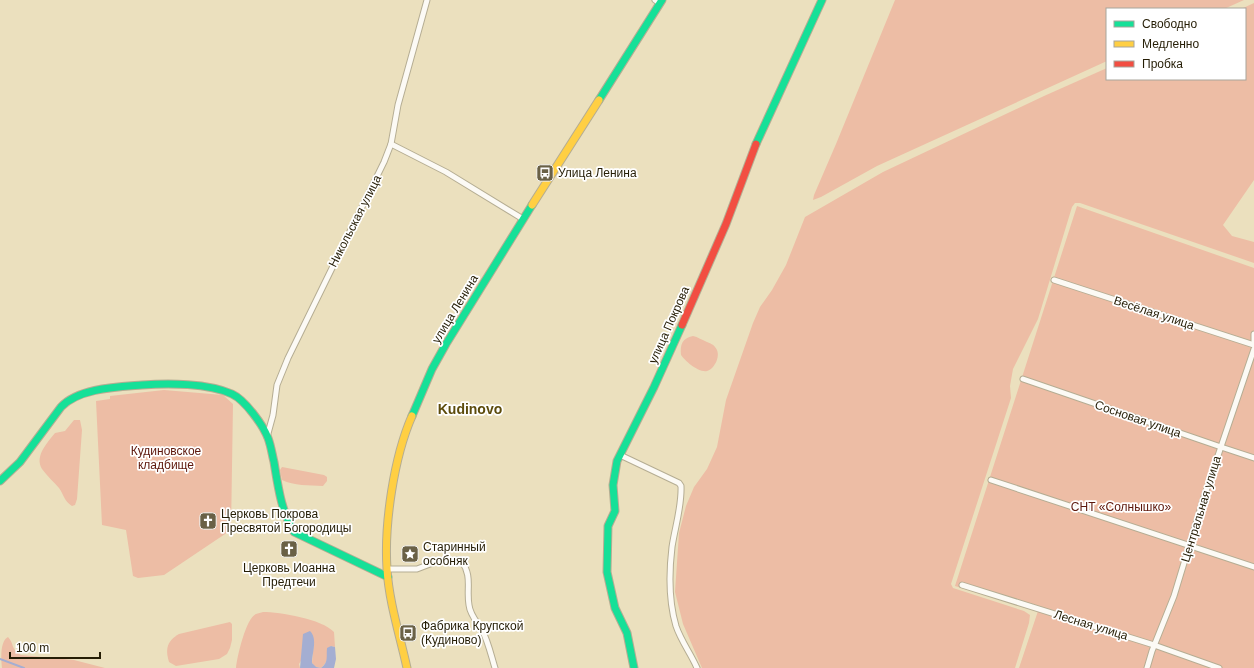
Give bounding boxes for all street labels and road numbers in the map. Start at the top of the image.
street label: Никольская улица [326,172,384,269]
street label: улица Ленина [429,272,481,346]
street label: улица Покрова [646,284,692,366]
street label: Весёлая улица [1112,293,1196,333]
street label: Сосновая улица [1093,398,1183,440]
street label: Центральная улица [1178,454,1224,564]
street label: Лесная улица [1052,607,1130,643]

